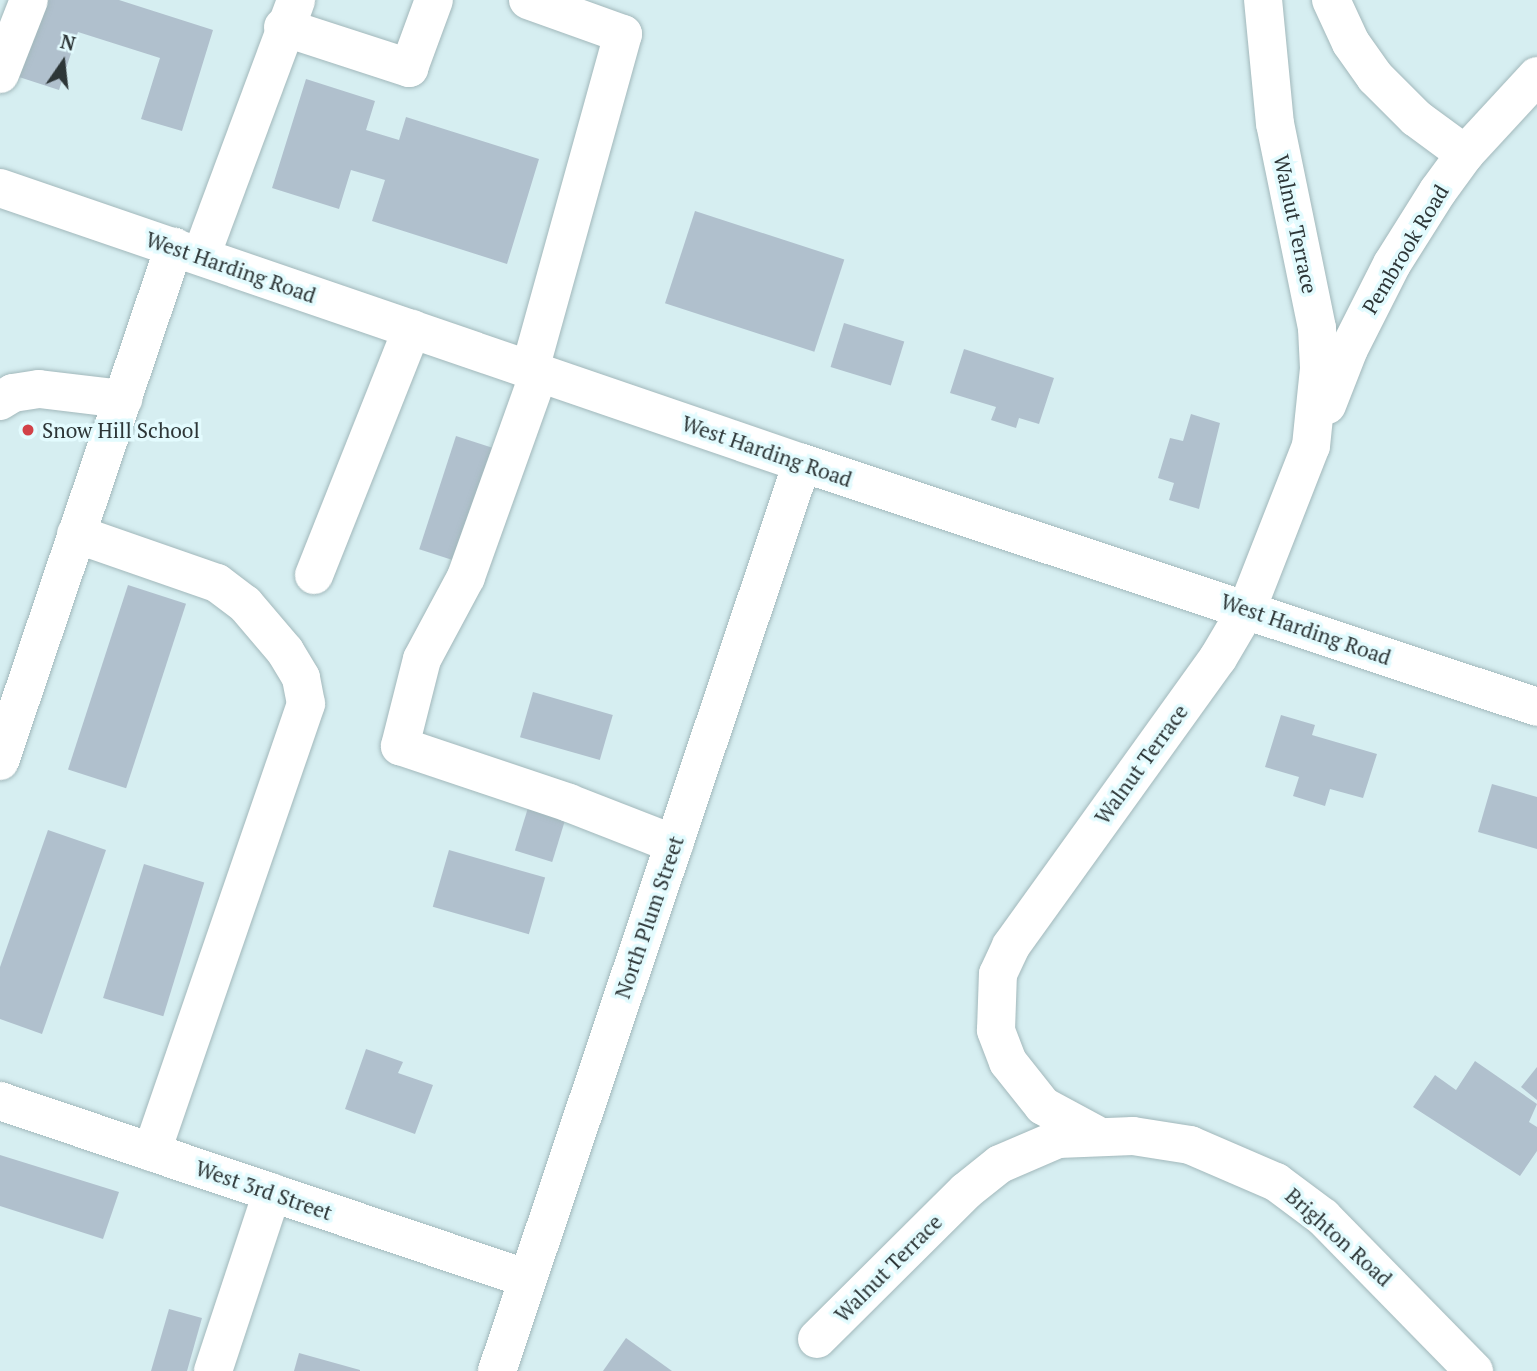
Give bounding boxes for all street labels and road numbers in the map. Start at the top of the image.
street label: Walnut Terrace [1269,152,1323,296]
street label: Pembrook Road [1357,180,1453,318]
street label: West Harding Road [143,226,319,308]
street label: West Harding Road [679,410,855,492]
street label: West Harding Road [1218,588,1394,670]
street label: Walnut Terrace [1089,699,1193,829]
street label: North Plum Street [609,832,689,1002]
street label: West 3rd Street [192,1155,336,1225]
street label: Brighton Road [1281,1183,1397,1291]
street label: Walnut Terrace [829,1209,947,1327]

